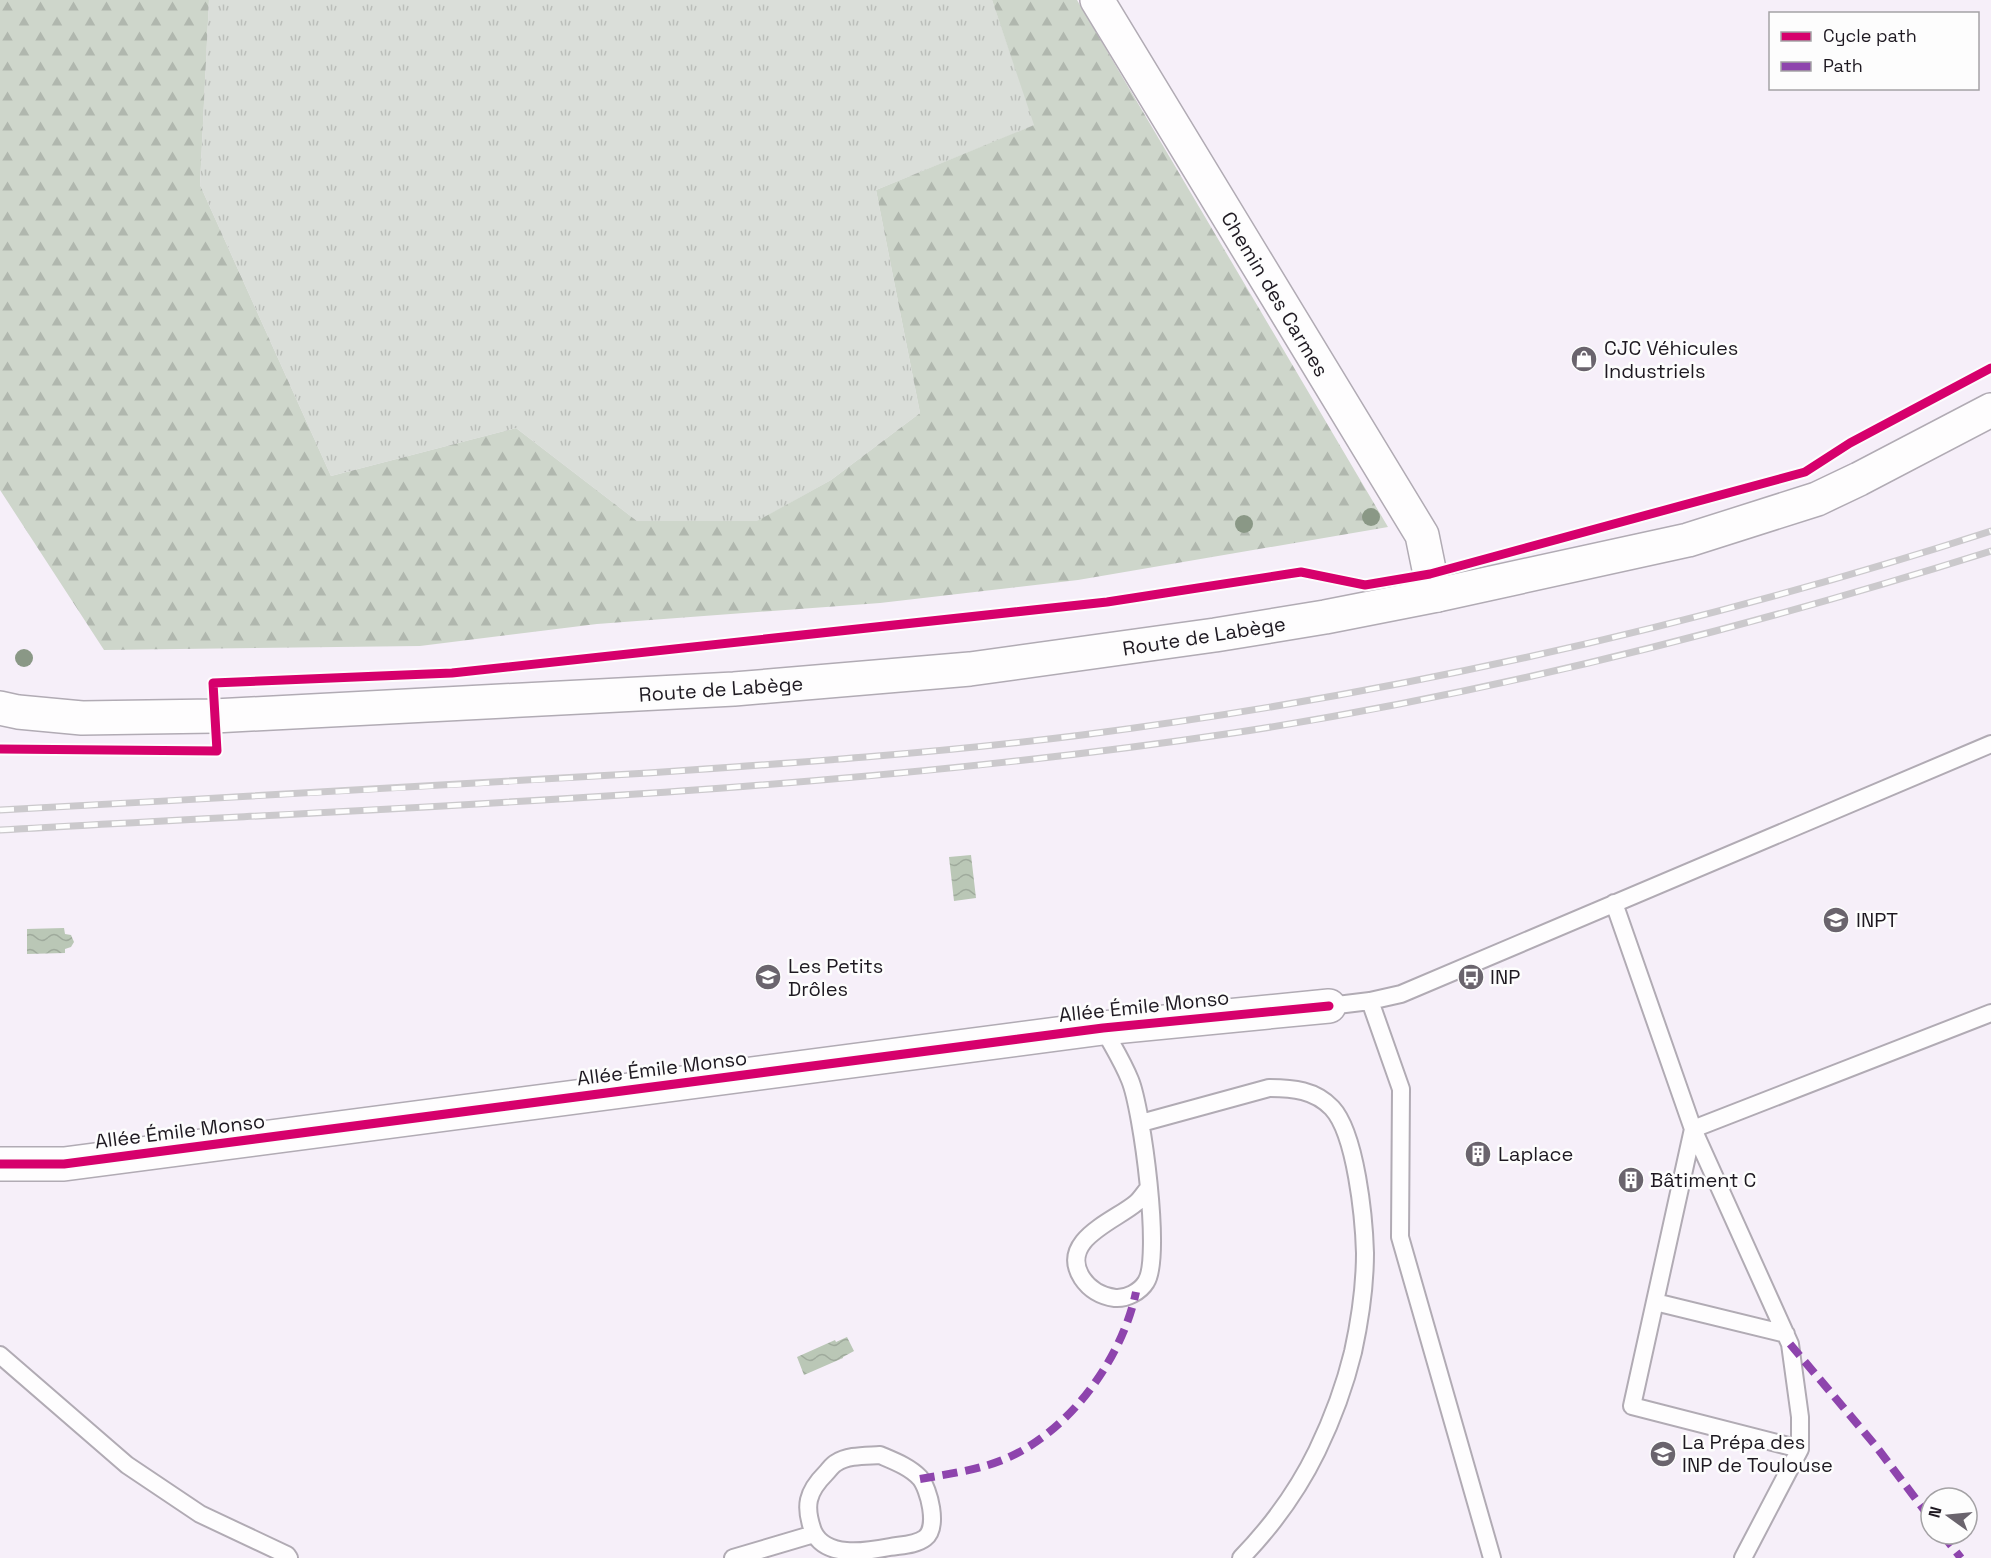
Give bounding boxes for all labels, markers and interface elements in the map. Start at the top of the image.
legend [1769,12,1979,90]
text: Cycle path [1823,24,1917,47]
text: Path [1823,54,1863,77]
street label: Chemin des Carmes [1215,207,1335,381]
place label: CJC Véhicules Industriels [1604,335,1738,384]
shop icon: CJC Véhicules Industriels [1569,344,1599,374]
street label: Route de Labège [1121,610,1287,662]
street label: Route de Labège [638,670,804,708]
school or university icon: INPT [1821,905,1851,935]
place label: INPT [1856,907,1898,933]
place label: Les Petits Drôles [788,953,883,1002]
school or university icon: Les Petits Drôles [753,962,783,992]
bus stop icon: INP [1456,962,1486,992]
place label: INP [1490,964,1520,990]
street label: Allée Émile Monso [1057,984,1231,1028]
street label: Allée Émile Monso [575,1045,749,1091]
street label: Allée Émile Monso [93,1108,267,1154]
building icon: Laplace [1463,1139,1493,1169]
place label: Laplace [1498,1141,1573,1167]
building icon: Bâtiment C [1616,1165,1646,1195]
place label: Bâtiment C [1650,1167,1756,1193]
place label: La Prépa des INP de Toulouse [1682,1429,1833,1478]
school or university icon: La Prépa des INP de Toulouse [1648,1439,1678,1469]
north arrow [1919,1486,1979,1546]
text: N [1923,1504,1947,1520]

